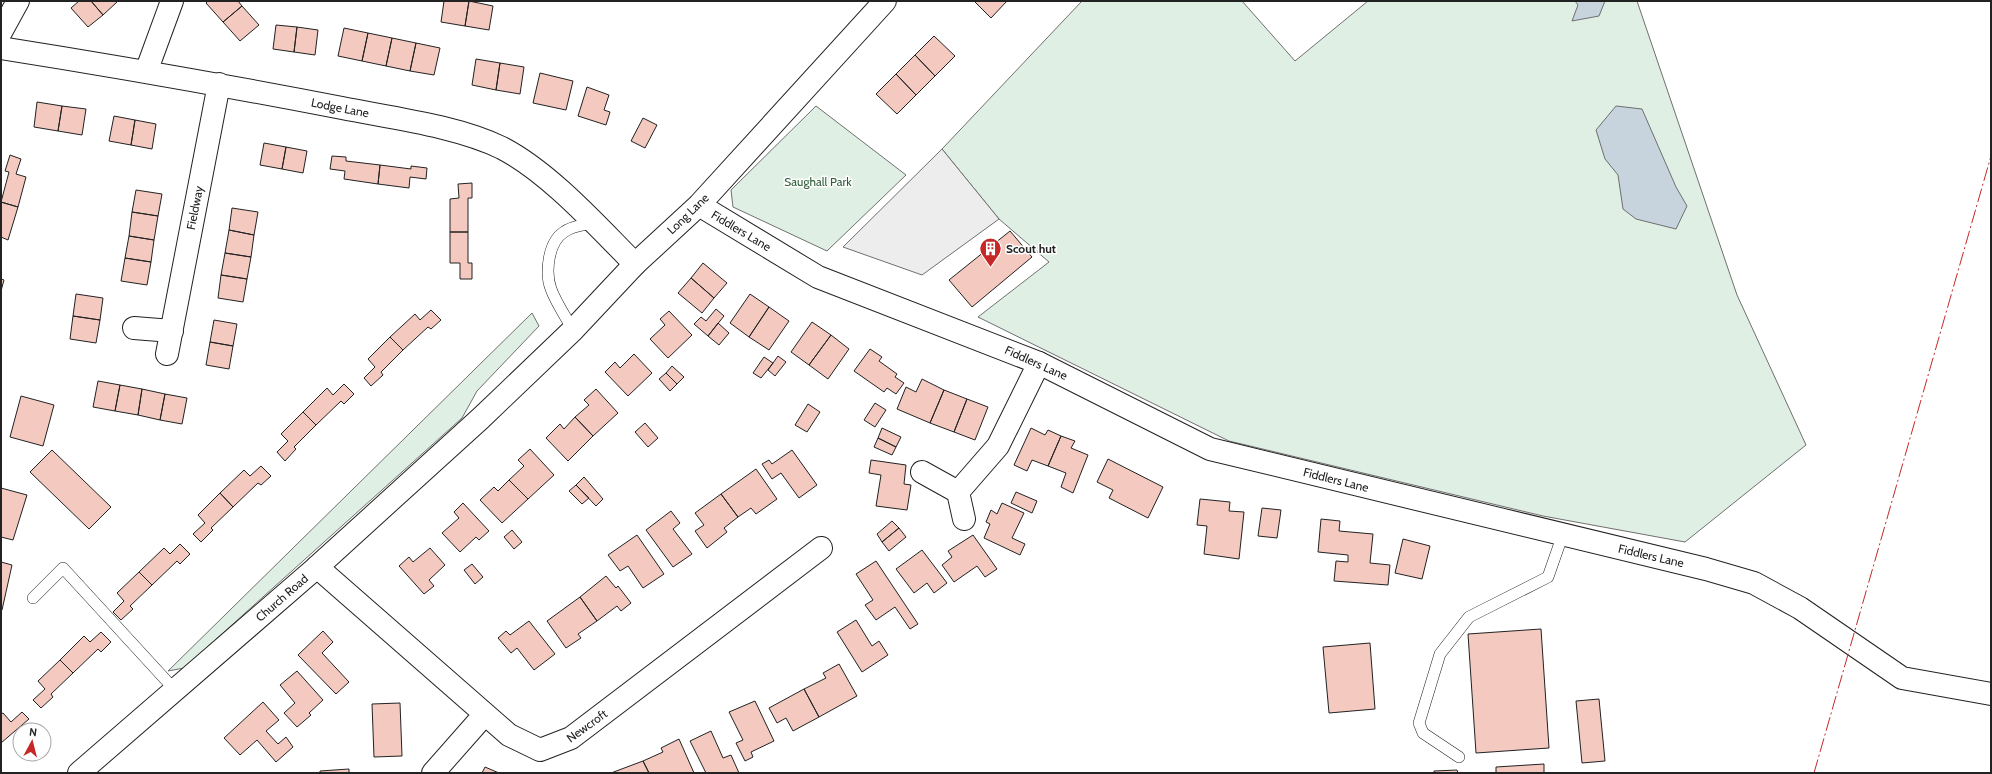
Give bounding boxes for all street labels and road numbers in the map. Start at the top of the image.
street label: Lodge Lane [310,95,370,120]
street label: Fieldway [183,185,206,231]
street label: Long Lane [664,190,712,237]
street label: Fiddlers Lane [709,207,774,254]
street label: Fiddlers Lane [1003,342,1070,383]
street label: Fiddlers Lane [1302,464,1370,495]
street label: Fiddlers Lane [1617,541,1685,570]
street label: Church Road [252,571,311,624]
street label: Newcroft [563,706,610,745]

